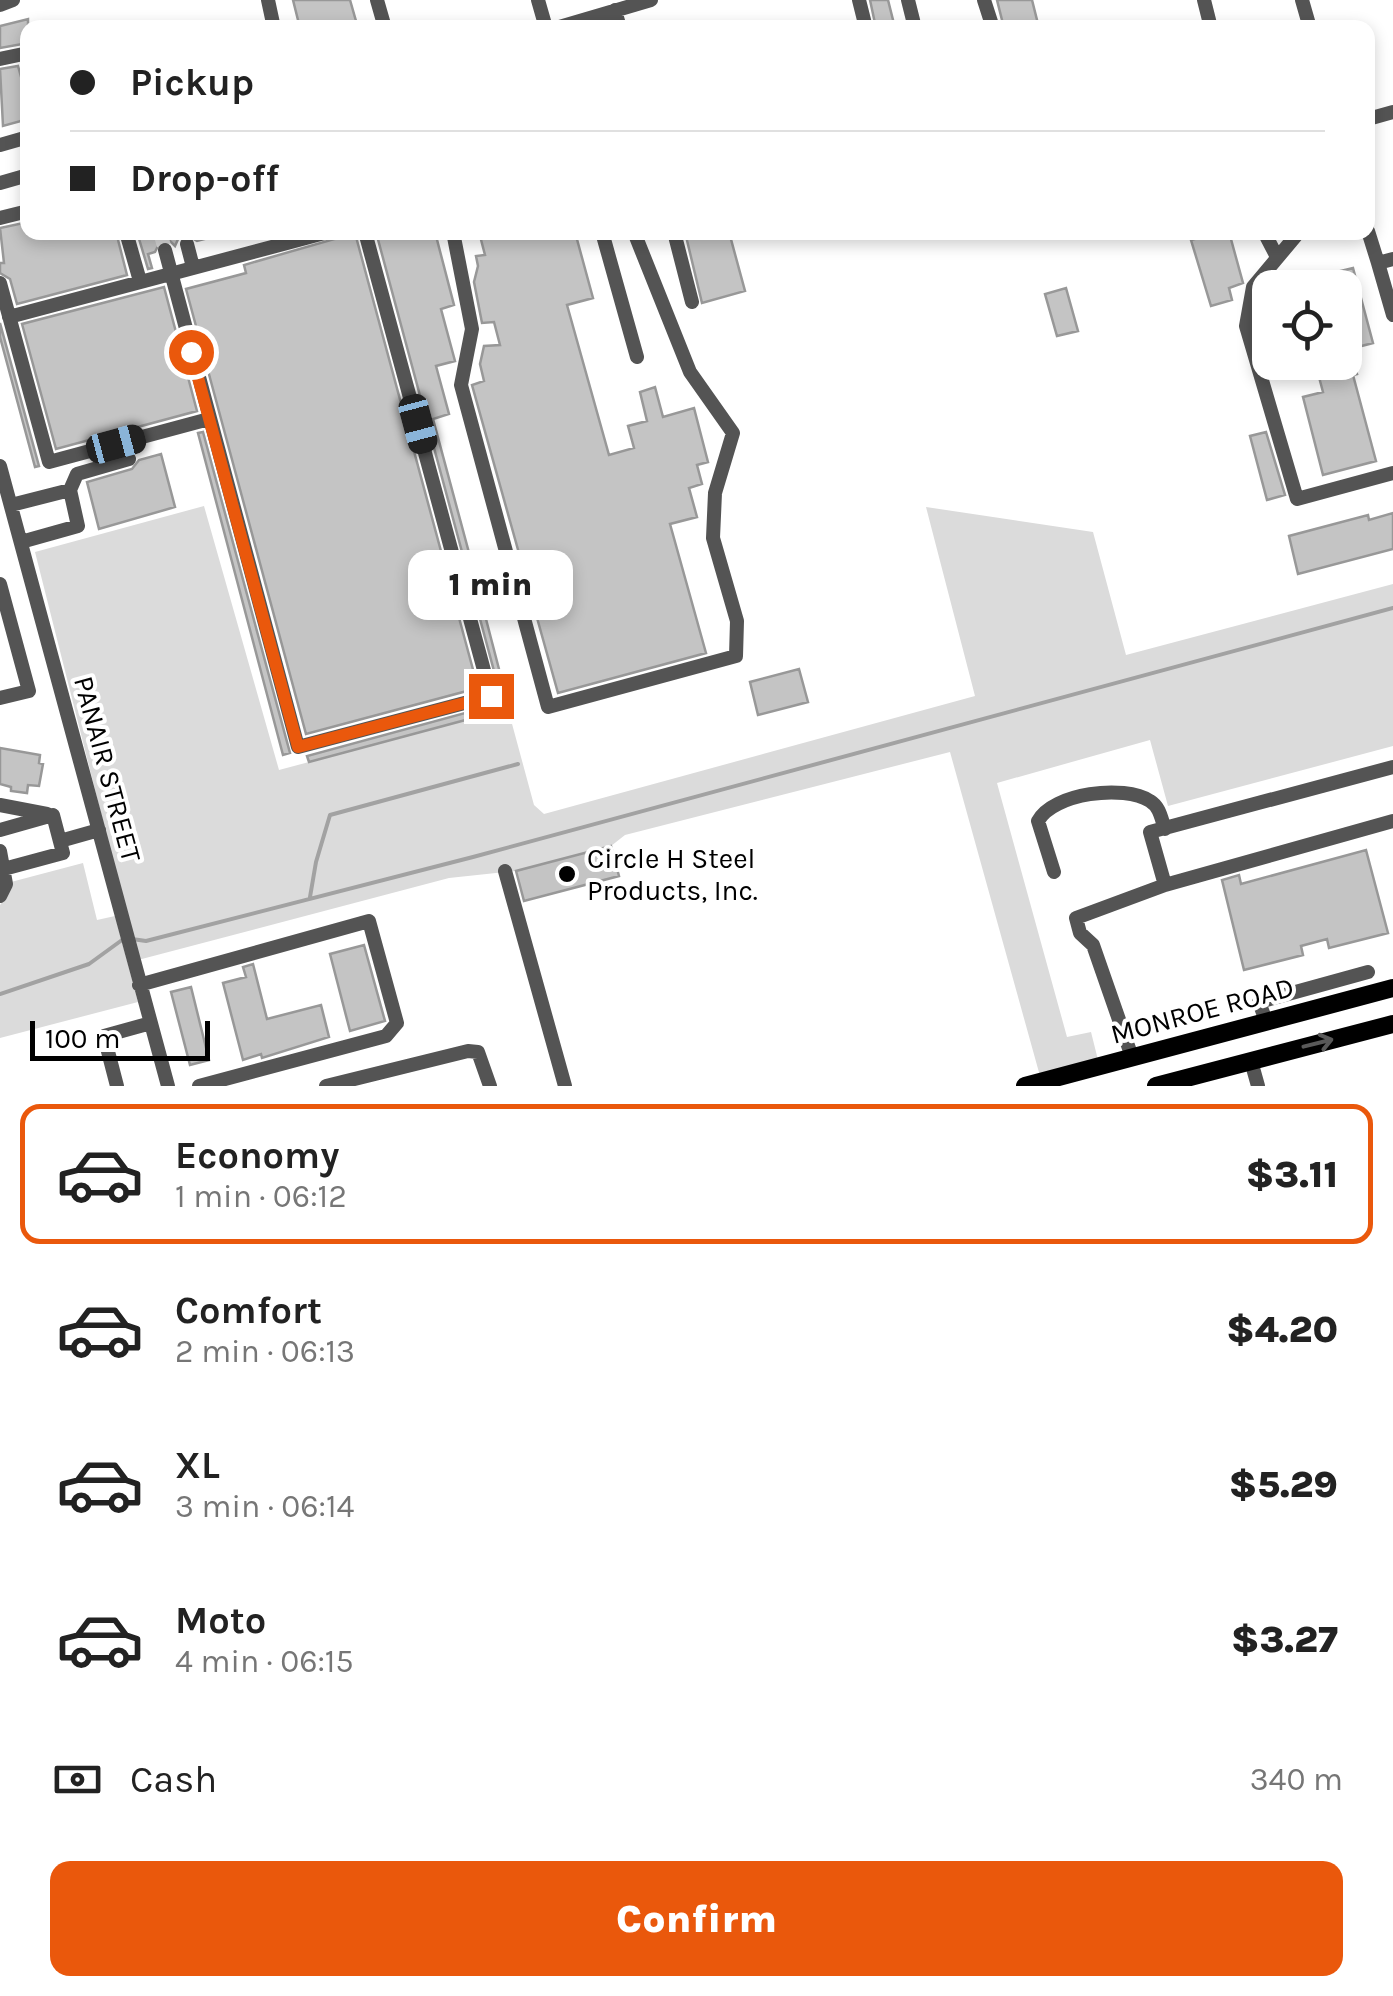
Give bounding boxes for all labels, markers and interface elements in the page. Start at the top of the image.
text: Pickup [130,60,254,105]
text: Drop-off [130,156,279,201]
map controls [1252,270,1362,380]
button: locate [1252,270,1362,380]
route start [169,330,214,375]
car [396,391,440,457]
car [83,422,149,466]
callout: 1 min [408,551,574,621]
text: 1 min [449,566,532,603]
street label: PANAIR STREET [67,673,148,866]
route end [469,674,514,719]
place label: Circle H Steel Products, Inc. [587,842,758,907]
marker: Circle H Steel Products, Inc. [556,863,578,885]
street label: MONROE ROAD [1107,970,1297,1051]
scale bar [30,1016,210,1060]
text: 100 m [45,1022,120,1055]
one-way arrow [1302,1033,1333,1052]
icon: car [55,1129,145,1219]
text: Economy [175,1133,339,1178]
text: $3.11 [1246,1152,1338,1197]
text: 1 min · 06:12 [175,1178,347,1215]
icon: car [55,1284,145,1374]
text: Comfort [175,1288,322,1333]
text: $4.20 [1226,1307,1338,1352]
text: 2 min · 06:13 [175,1333,355,1370]
icon: car [55,1439,145,1529]
text: XL [175,1443,220,1488]
text: $5.29 [1229,1462,1338,1507]
text: 3 min · 06:14 [175,1488,354,1525]
icon: car [55,1594,145,1684]
text: Moto [175,1598,266,1643]
text: $3.27 [1231,1617,1338,1662]
text: 4 min · 06:15 [175,1643,354,1680]
icon: cash [50,1752,105,1807]
text: Cash [130,1757,217,1802]
text: 340 m [1250,1761,1343,1798]
button: Confirm [50,1861,1343,1976]

